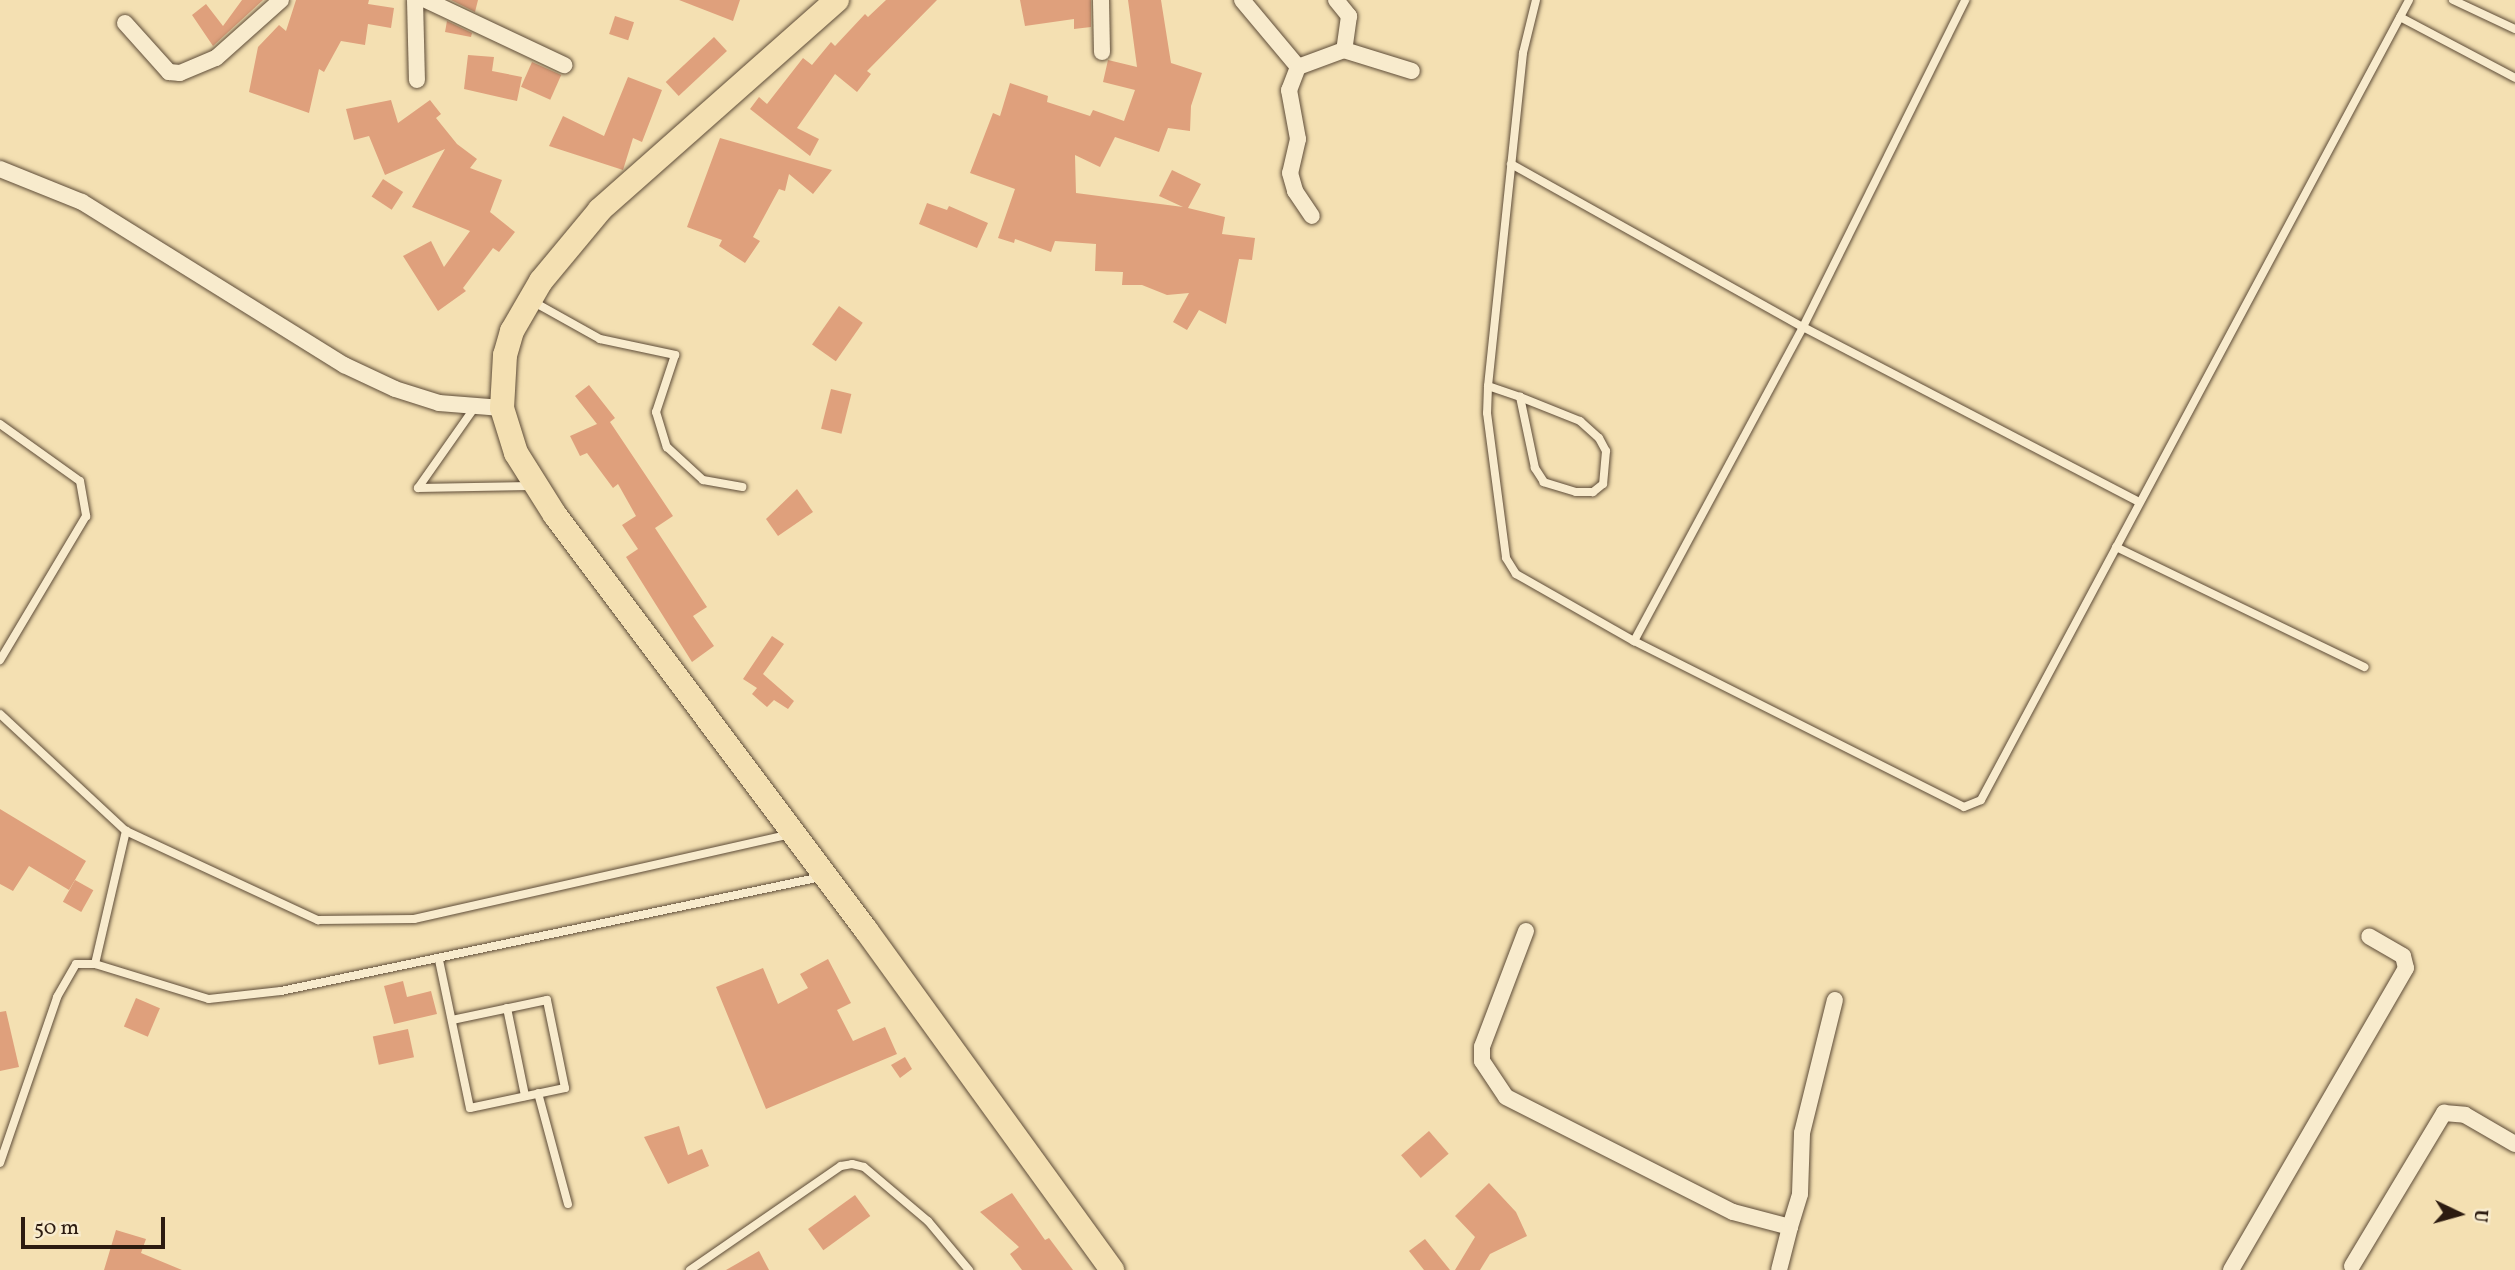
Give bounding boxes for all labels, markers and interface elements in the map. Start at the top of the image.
north arrow [2424,1179,2494,1249]
scale bar [24,1204,168,1248]
text: U [2466,1208,2493,1223]
text: 50 m [34,1214,79,1243]

